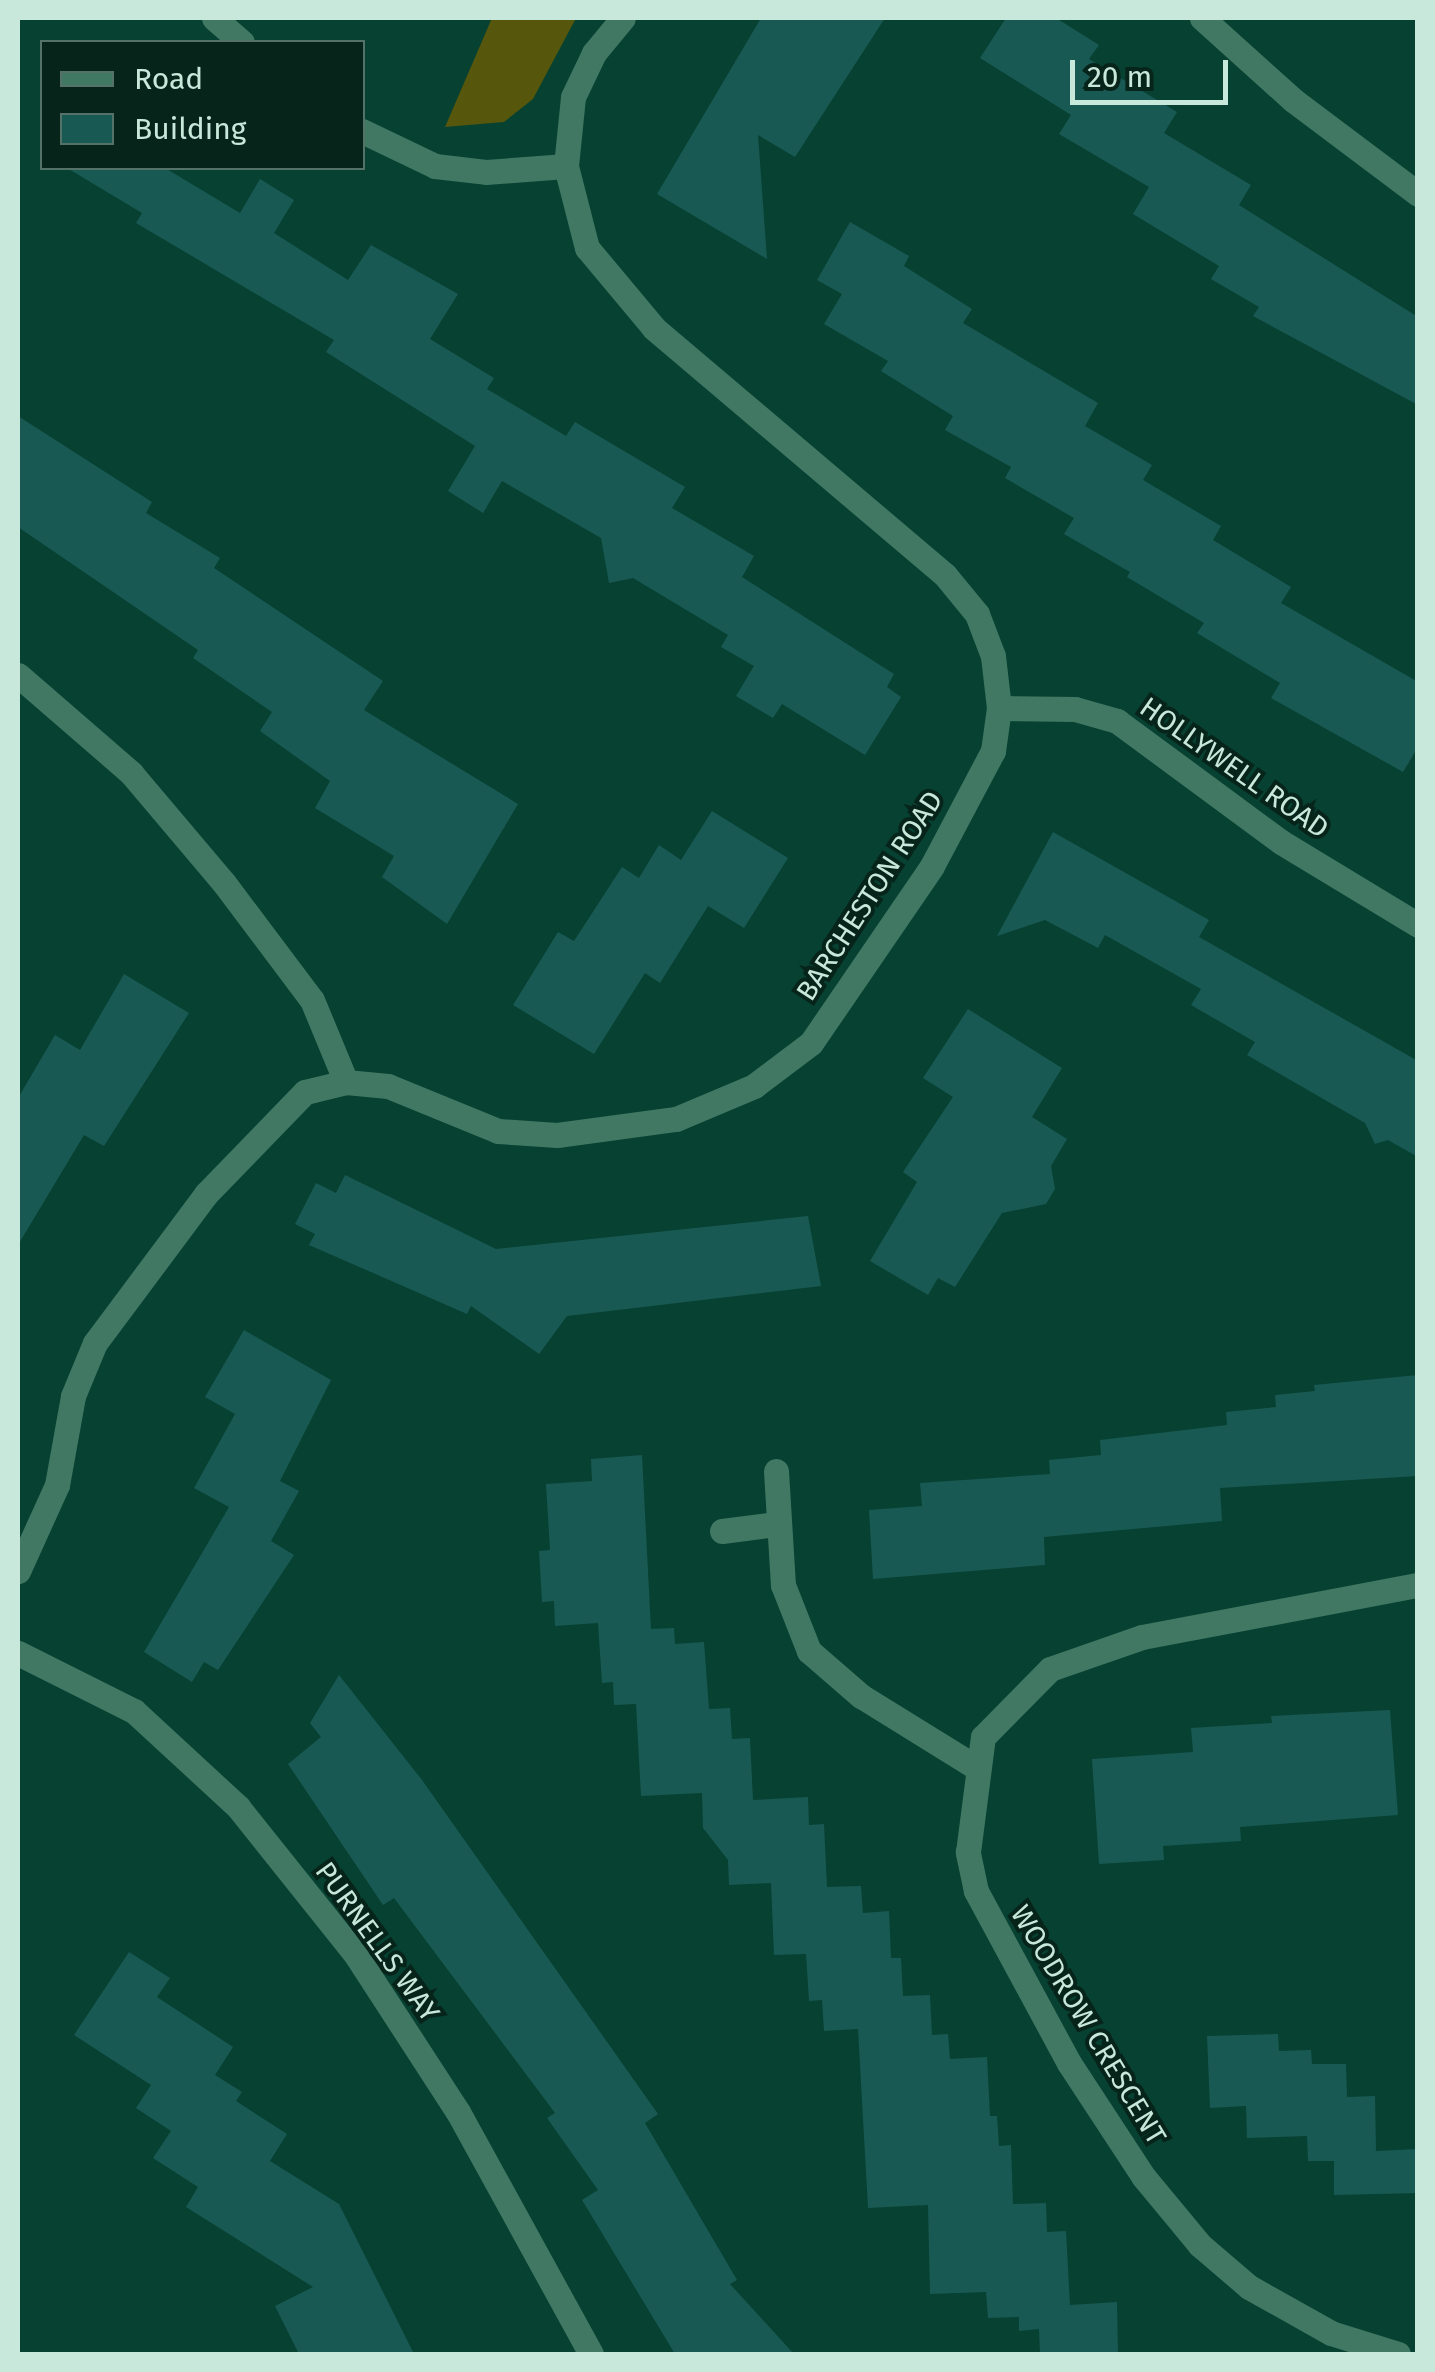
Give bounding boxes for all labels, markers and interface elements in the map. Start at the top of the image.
legend [40,40,365,170]
scale bar [1075,40,1232,102]
text: 20 m [1087,59,1152,95]
text: Road [134,61,203,97]
text: Building [134,111,246,147]
street label: HOLLYWELL ROAD [1133,690,1335,846]
street label: BARCHESTON ROAD [790,785,950,1007]
street label: PURNELLS WAY [308,1856,446,2028]
street label: WOODROW CRESCENT [1003,1899,1173,2151]

